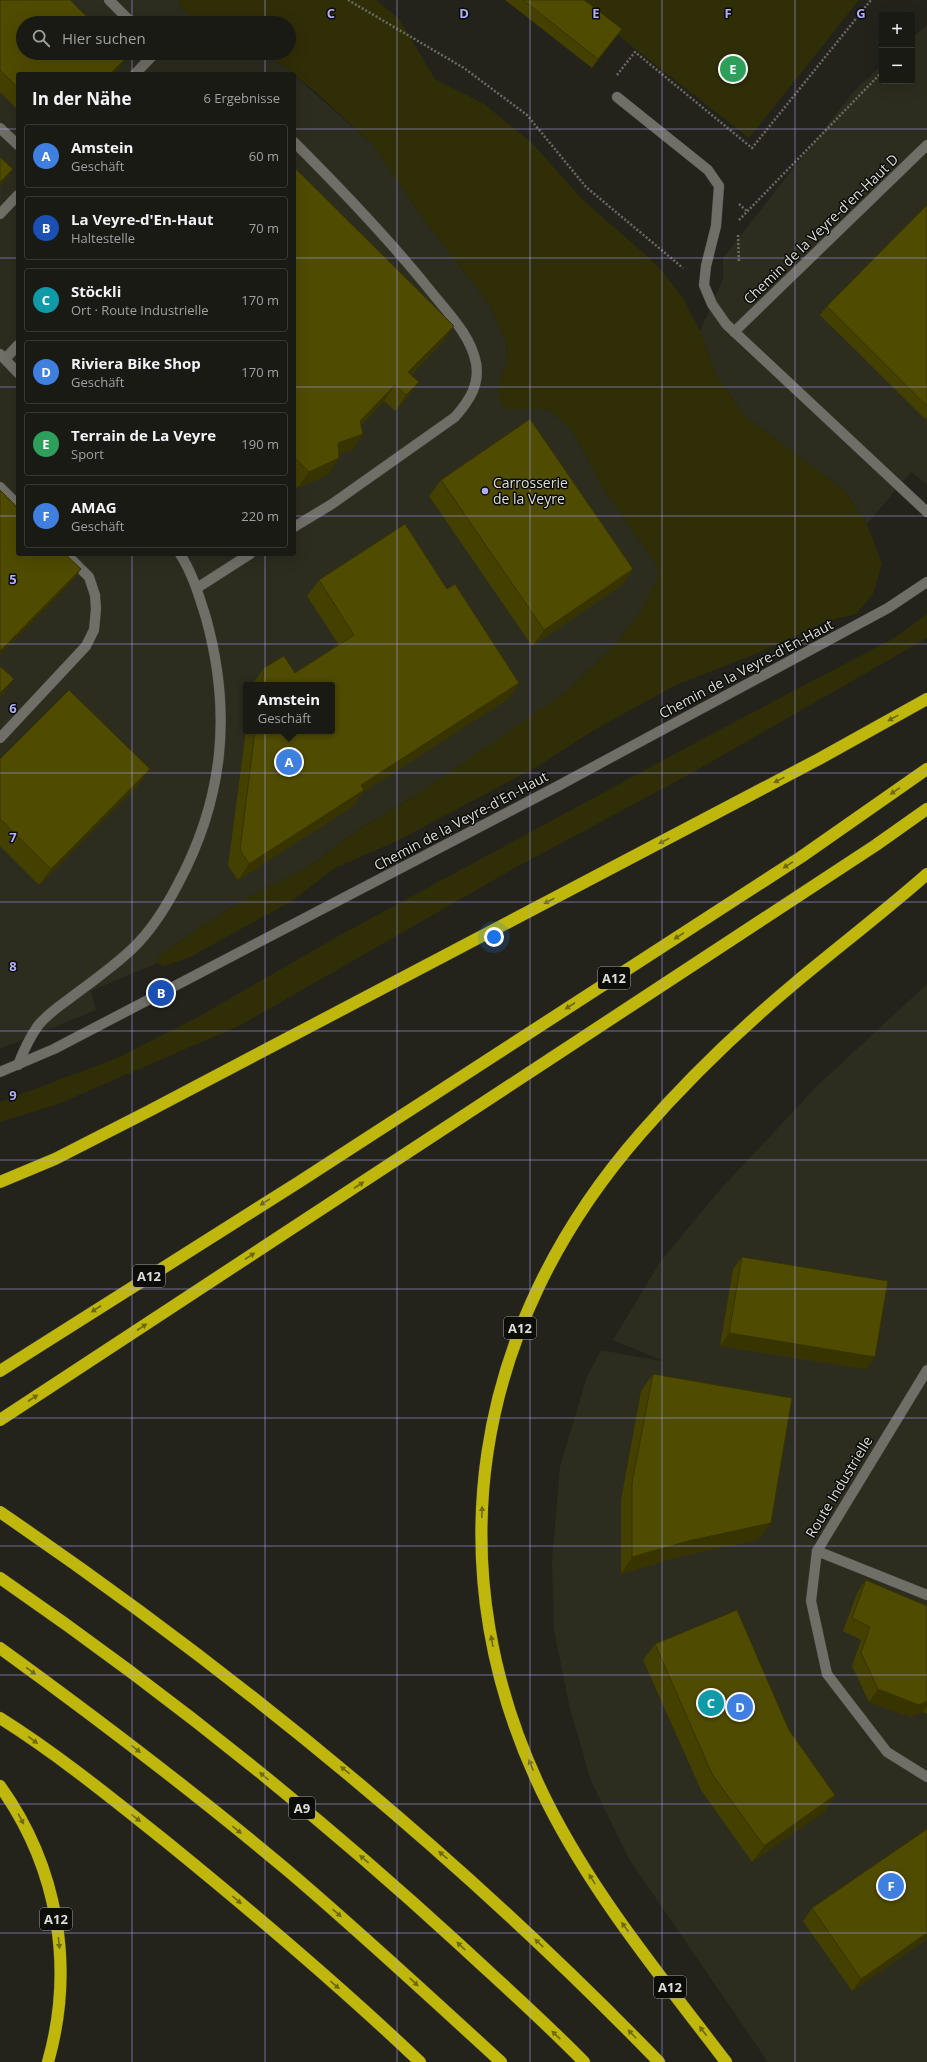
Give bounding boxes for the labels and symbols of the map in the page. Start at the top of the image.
text: C [327,4,335,22]
text: D [459,4,469,22]
text: E [592,4,600,22]
text: F [724,4,732,22]
text: G [856,4,866,22]
pin: E [720,54,746,84]
street label: Chemin de la Veyre-d'en-Haut D [739,149,902,308]
place label: Carrosserie de la Veyre [493,473,568,508]
marker: Carrosserie de la Veyre [480,486,490,496]
text: 5 [9,570,17,588]
street label: Chemin de la Veyre-d'En-Haut [655,615,836,723]
text: 6 [9,699,17,717]
one-way arrow [887,715,899,722]
pin: A [276,747,302,777]
street label: Chemin de la Veyre-d'En-Haut [370,767,551,875]
one-way arrow [773,777,785,783]
one-way arrow [890,787,900,795]
text: 7 [9,828,17,846]
one-way arrow [658,837,670,844]
one-way arrow [782,862,794,869]
one-way arrow [543,898,554,904]
your location [484,927,504,947]
one-way arrow [674,932,684,940]
text: 8 [9,957,17,975]
road number: A12 [598,967,630,989]
pin: B [148,978,174,1008]
one-way arrow [564,1003,576,1010]
text: 9 [9,1086,17,1104]
one-way arrow [354,1181,364,1189]
one-way arrow [260,1199,271,1206]
one-way arrow [245,1253,256,1260]
road number: A12 [133,1265,165,1287]
one-way arrow [91,1305,101,1313]
road number: A12 [504,1317,536,1339]
one-way arrow [136,1324,147,1331]
one-way arrow [27,1395,39,1402]
street label: Route Industrielle [801,1432,877,1541]
one-way arrow [479,1505,485,1518]
one-way arrow [489,1635,495,1647]
one-way arrow [26,1667,37,1675]
pin: C [698,1688,724,1718]
pin: D [727,1692,753,1722]
one-way arrow [27,1735,38,1744]
one-way arrow [130,1744,141,1753]
one-way arrow [527,1758,533,1770]
one-way arrow [339,1766,350,1775]
one-way arrow [259,1771,270,1780]
road number: A9 [289,1797,315,1819]
one-way arrow [17,1814,24,1825]
one-way arrow [131,1814,142,1822]
one-way arrow [232,1825,243,1834]
one-way arrow [438,1851,448,1860]
one-way arrow [359,1855,370,1864]
pin: F [878,1871,904,1901]
one-way arrow [588,1873,595,1885]
one-way arrow [232,1895,243,1904]
road number: A12 [40,1908,72,1930]
one-way arrow [332,1909,342,1918]
one-way arrow [621,1921,629,1932]
one-way arrow [56,1936,62,1949]
one-way arrow [534,1938,544,1948]
one-way arrow [456,1941,466,1951]
road number: A12 [654,1976,686,1998]
one-way arrow [409,1978,419,1987]
one-way arrow [331,1980,340,1989]
one-way arrow [699,2025,707,2036]
one-way arrow [627,2029,637,2039]
one-way arrow [551,2030,561,2040]

